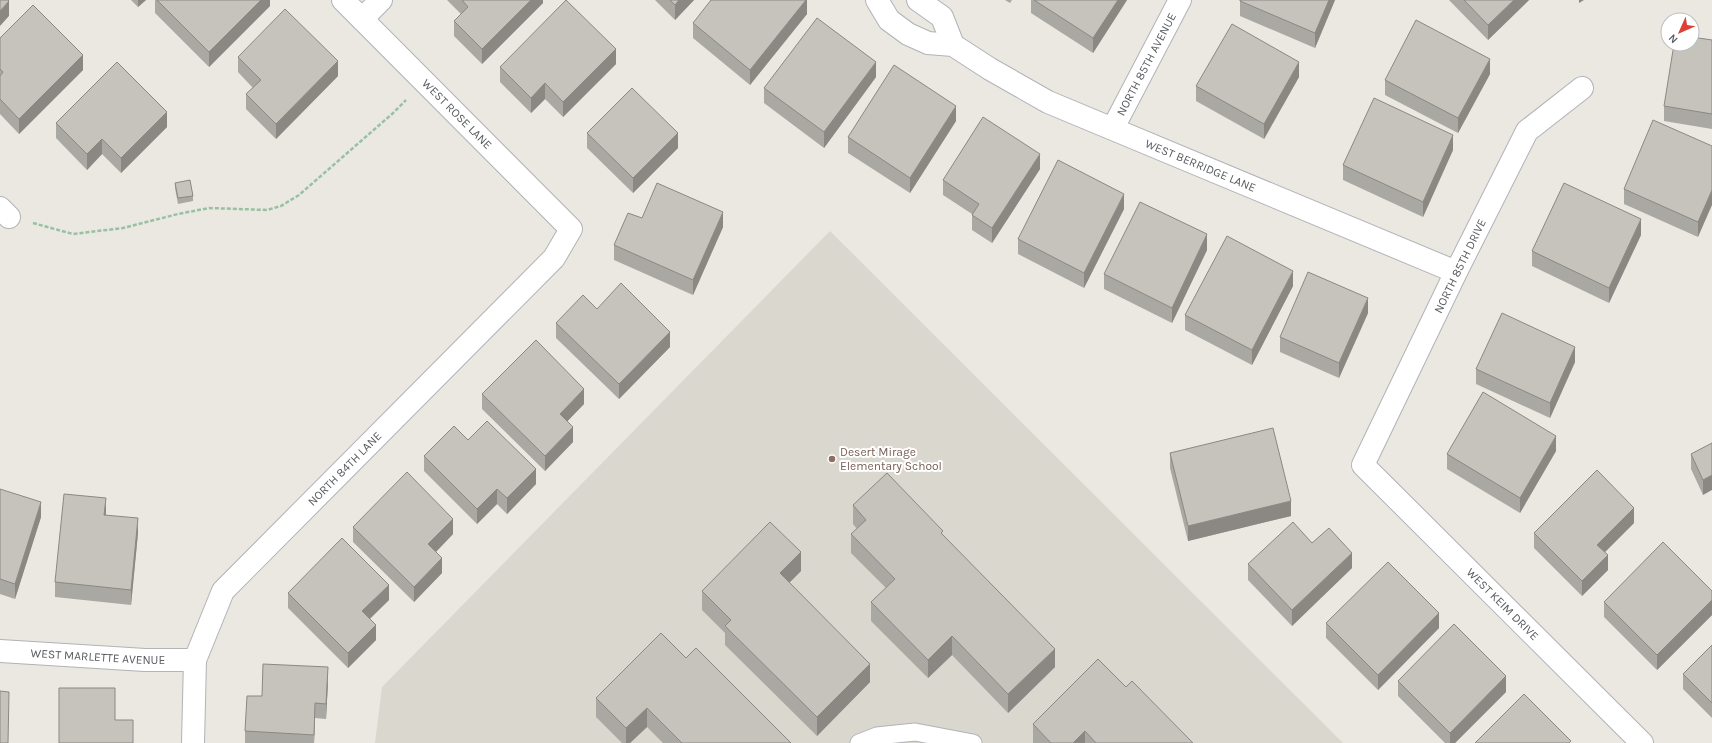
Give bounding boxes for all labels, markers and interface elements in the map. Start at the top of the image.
street label: NORTH 85TH AVENUE [1114,10,1179,118]
north arrow [1660,12,1700,52]
text: N [1666,31,1681,46]
street label: WEST ROSE LANE [419,76,495,152]
street label: WEST BERRIDGE LANE [1143,136,1258,195]
street label: NORTH 85TH DRIVE [1431,216,1489,316]
street label: NORTH 84TH LANE [305,429,384,509]
place label: Desert Mirage Elementary School [840,445,942,473]
marker: Desert Mirage Elementary School [827,454,837,464]
street label: WEST KEIM DRIVE [1464,565,1542,643]
street label: WEST MARLETTE AVENUE [30,646,165,667]

